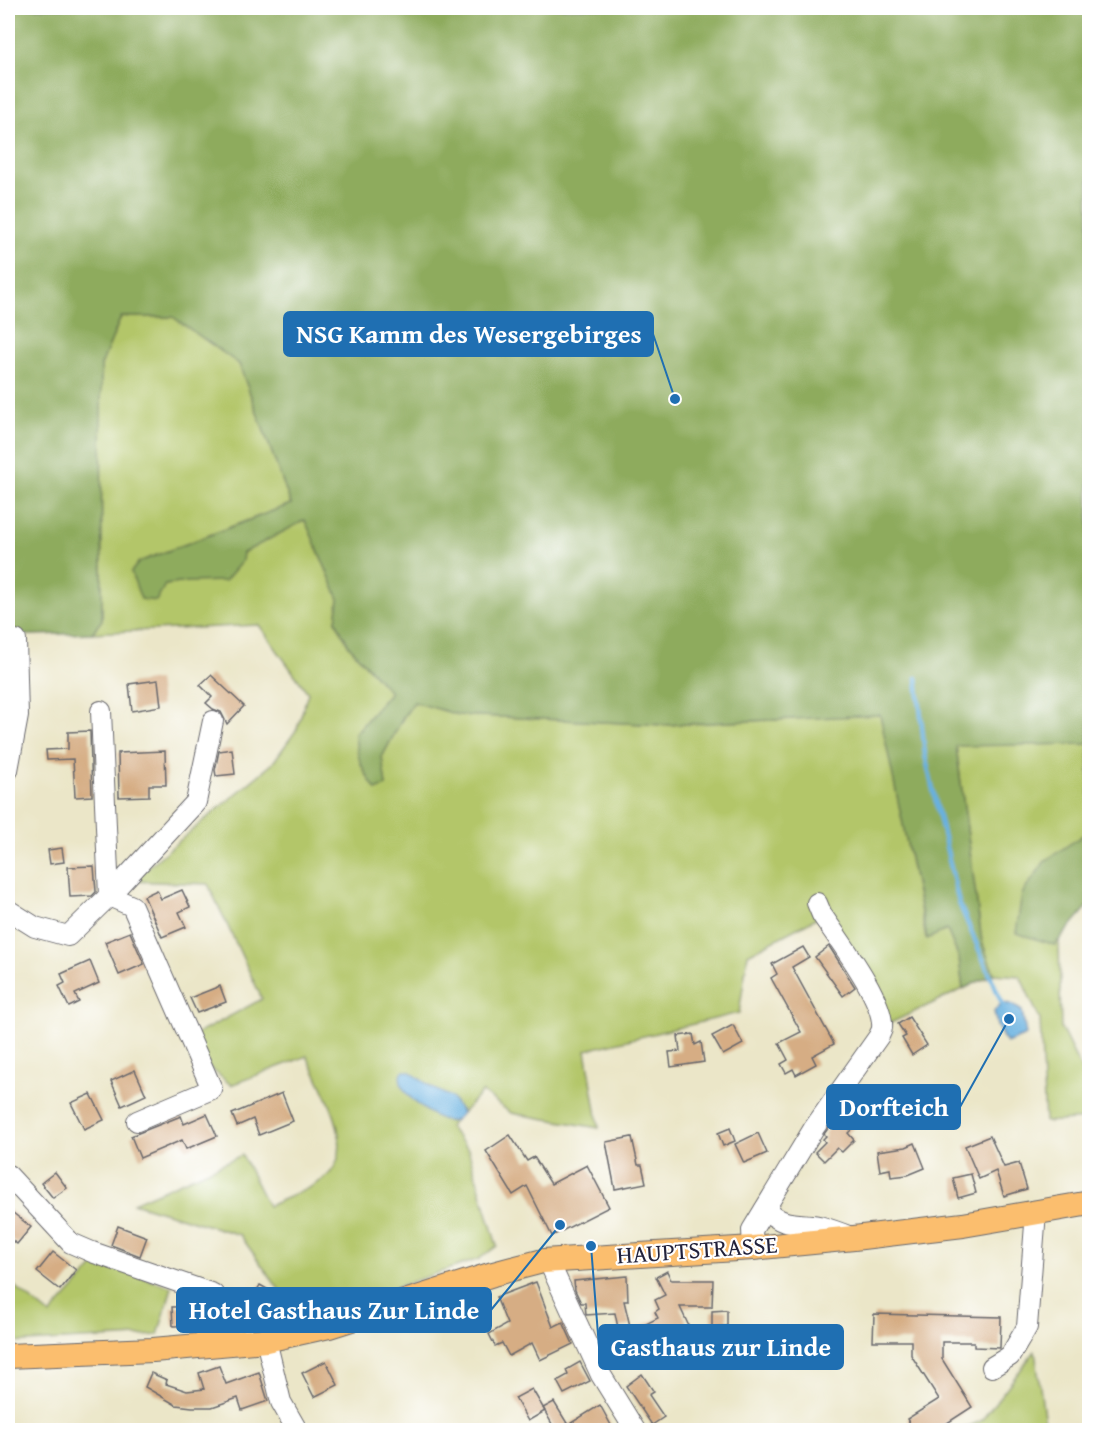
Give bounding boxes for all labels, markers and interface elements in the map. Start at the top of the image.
callout: NSG Kamm des Wesergebirges [284,312,653,356]
text: NSG Kamm des Wesergebirges [296,314,642,353]
callout: Dorfteich [827,1085,960,1129]
text: Dorfteich [839,1087,949,1126]
street label: HAUPTSTRASSE [616,1226,778,1273]
callout: Hotel Gasthaus Zur Linde [177,1288,491,1332]
text: Hotel Gasthaus Zur Linde [189,1290,479,1329]
callout: Gasthaus zur Linde [599,1325,843,1369]
text: Gasthaus zur Linde [611,1327,831,1366]

